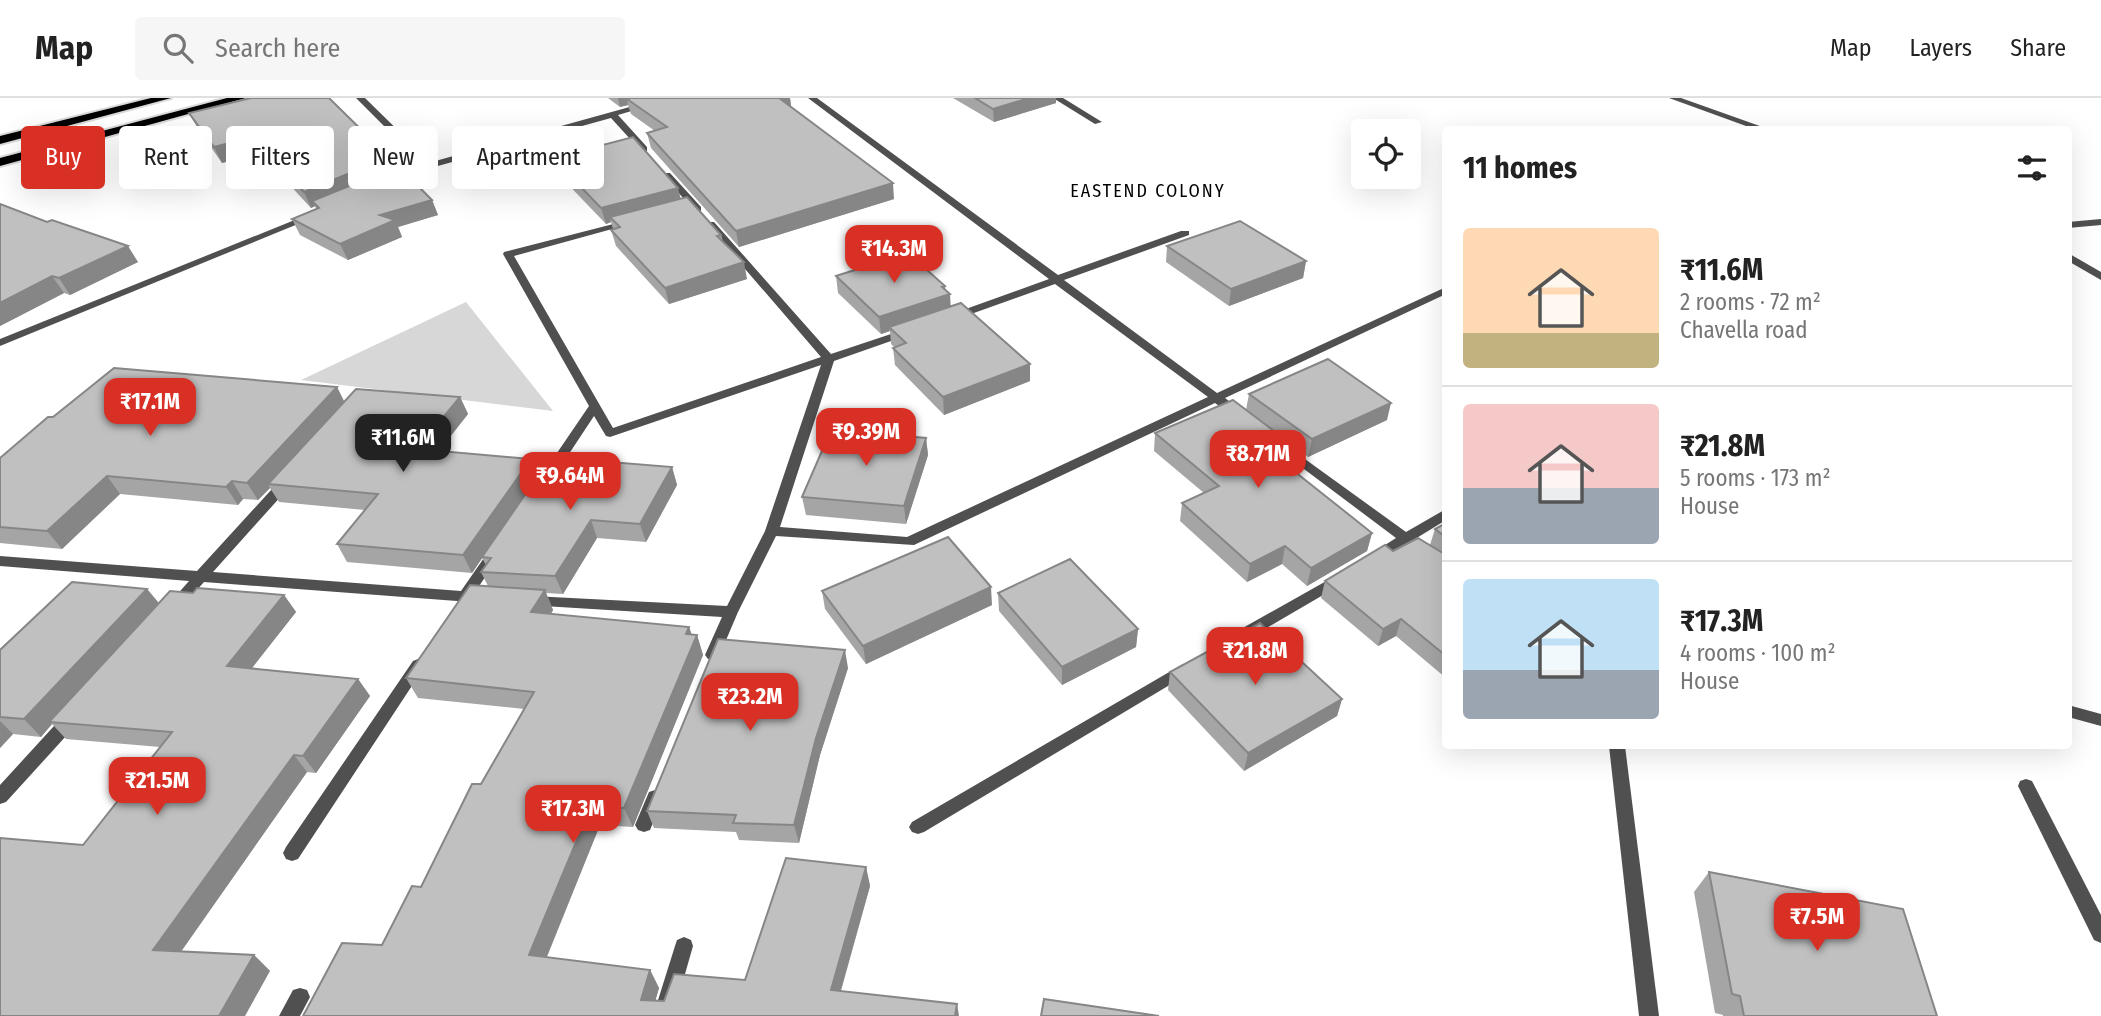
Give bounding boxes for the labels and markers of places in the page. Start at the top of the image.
pin: ₹14.3M [837,226,951,285]
pin: ₹17.1M [93,378,207,438]
pin: ₹9.39M [809,408,923,468]
pin: ₹11.6M [346,414,460,474]
pin: ₹8.71M [1201,430,1315,490]
pin: ₹9.64M [513,452,627,512]
pin: ₹21.8M [1198,628,1312,687]
pin: ₹23.2M [693,674,807,733]
pin: ₹21.5M [100,758,214,817]
pin: ₹17.3M [516,786,630,845]
pin: ₹7.5M [1768,894,1866,953]

